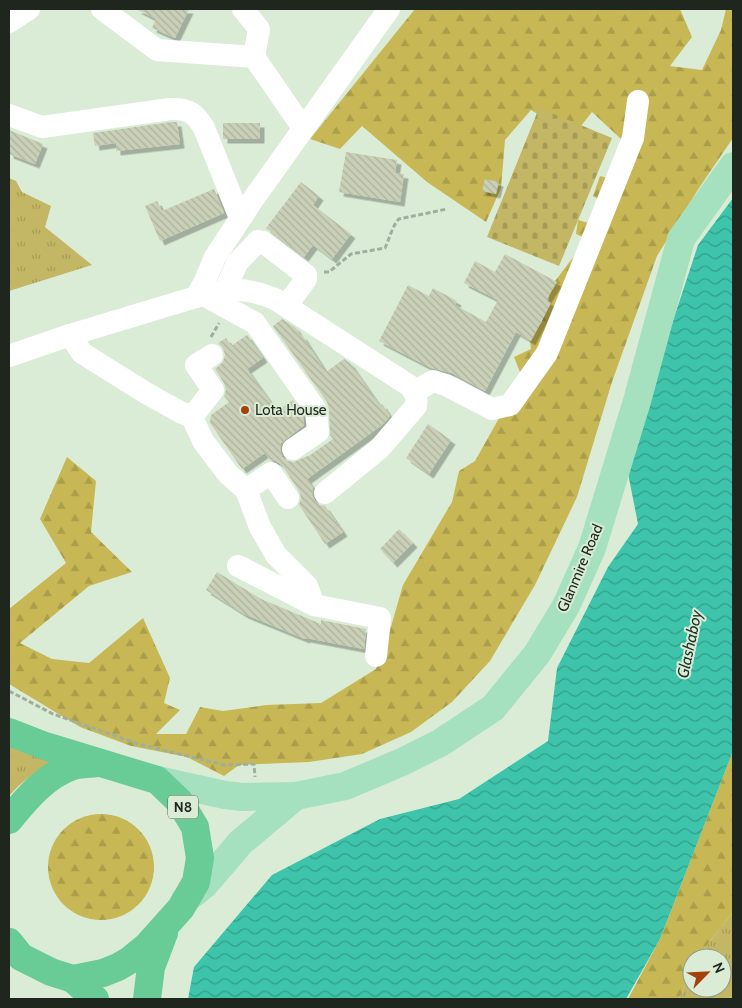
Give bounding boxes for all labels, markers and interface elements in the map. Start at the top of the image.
place label: Lota House [255,401,327,419]
marker: Lota House [239,404,251,416]
street label: Glanmire Road [553,521,607,615]
water label: Glashaboy [673,608,706,680]
road number: N8 [168,796,198,819]
north arrow [682,948,732,998]
text: N [709,960,729,976]

